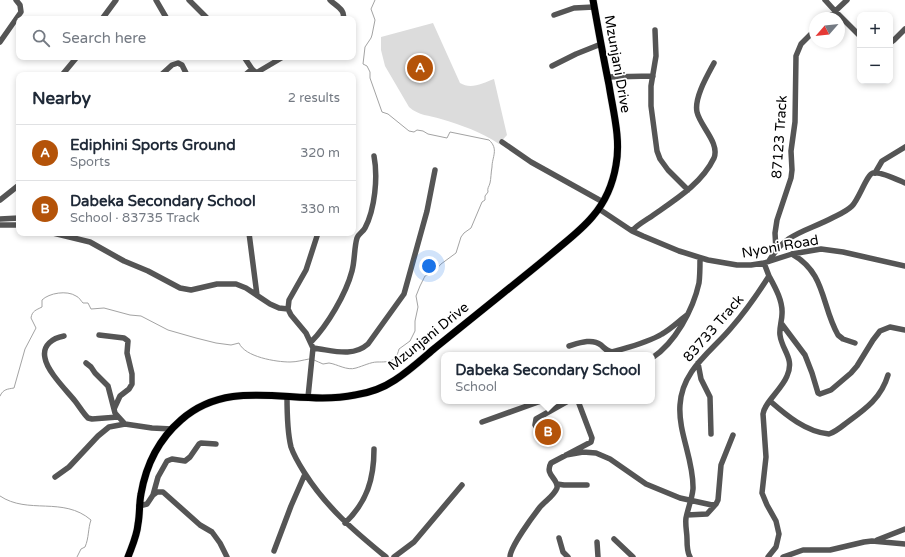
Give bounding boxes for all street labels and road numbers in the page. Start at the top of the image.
street label: Mzunjani Drive [601,14,634,114]
street label: 87123 Track [768,94,791,179]
street label: Nyoni Road [740,231,820,262]
street label: 83733 Track [680,291,747,365]
street label: Mzunjani Drive [384,299,472,374]

